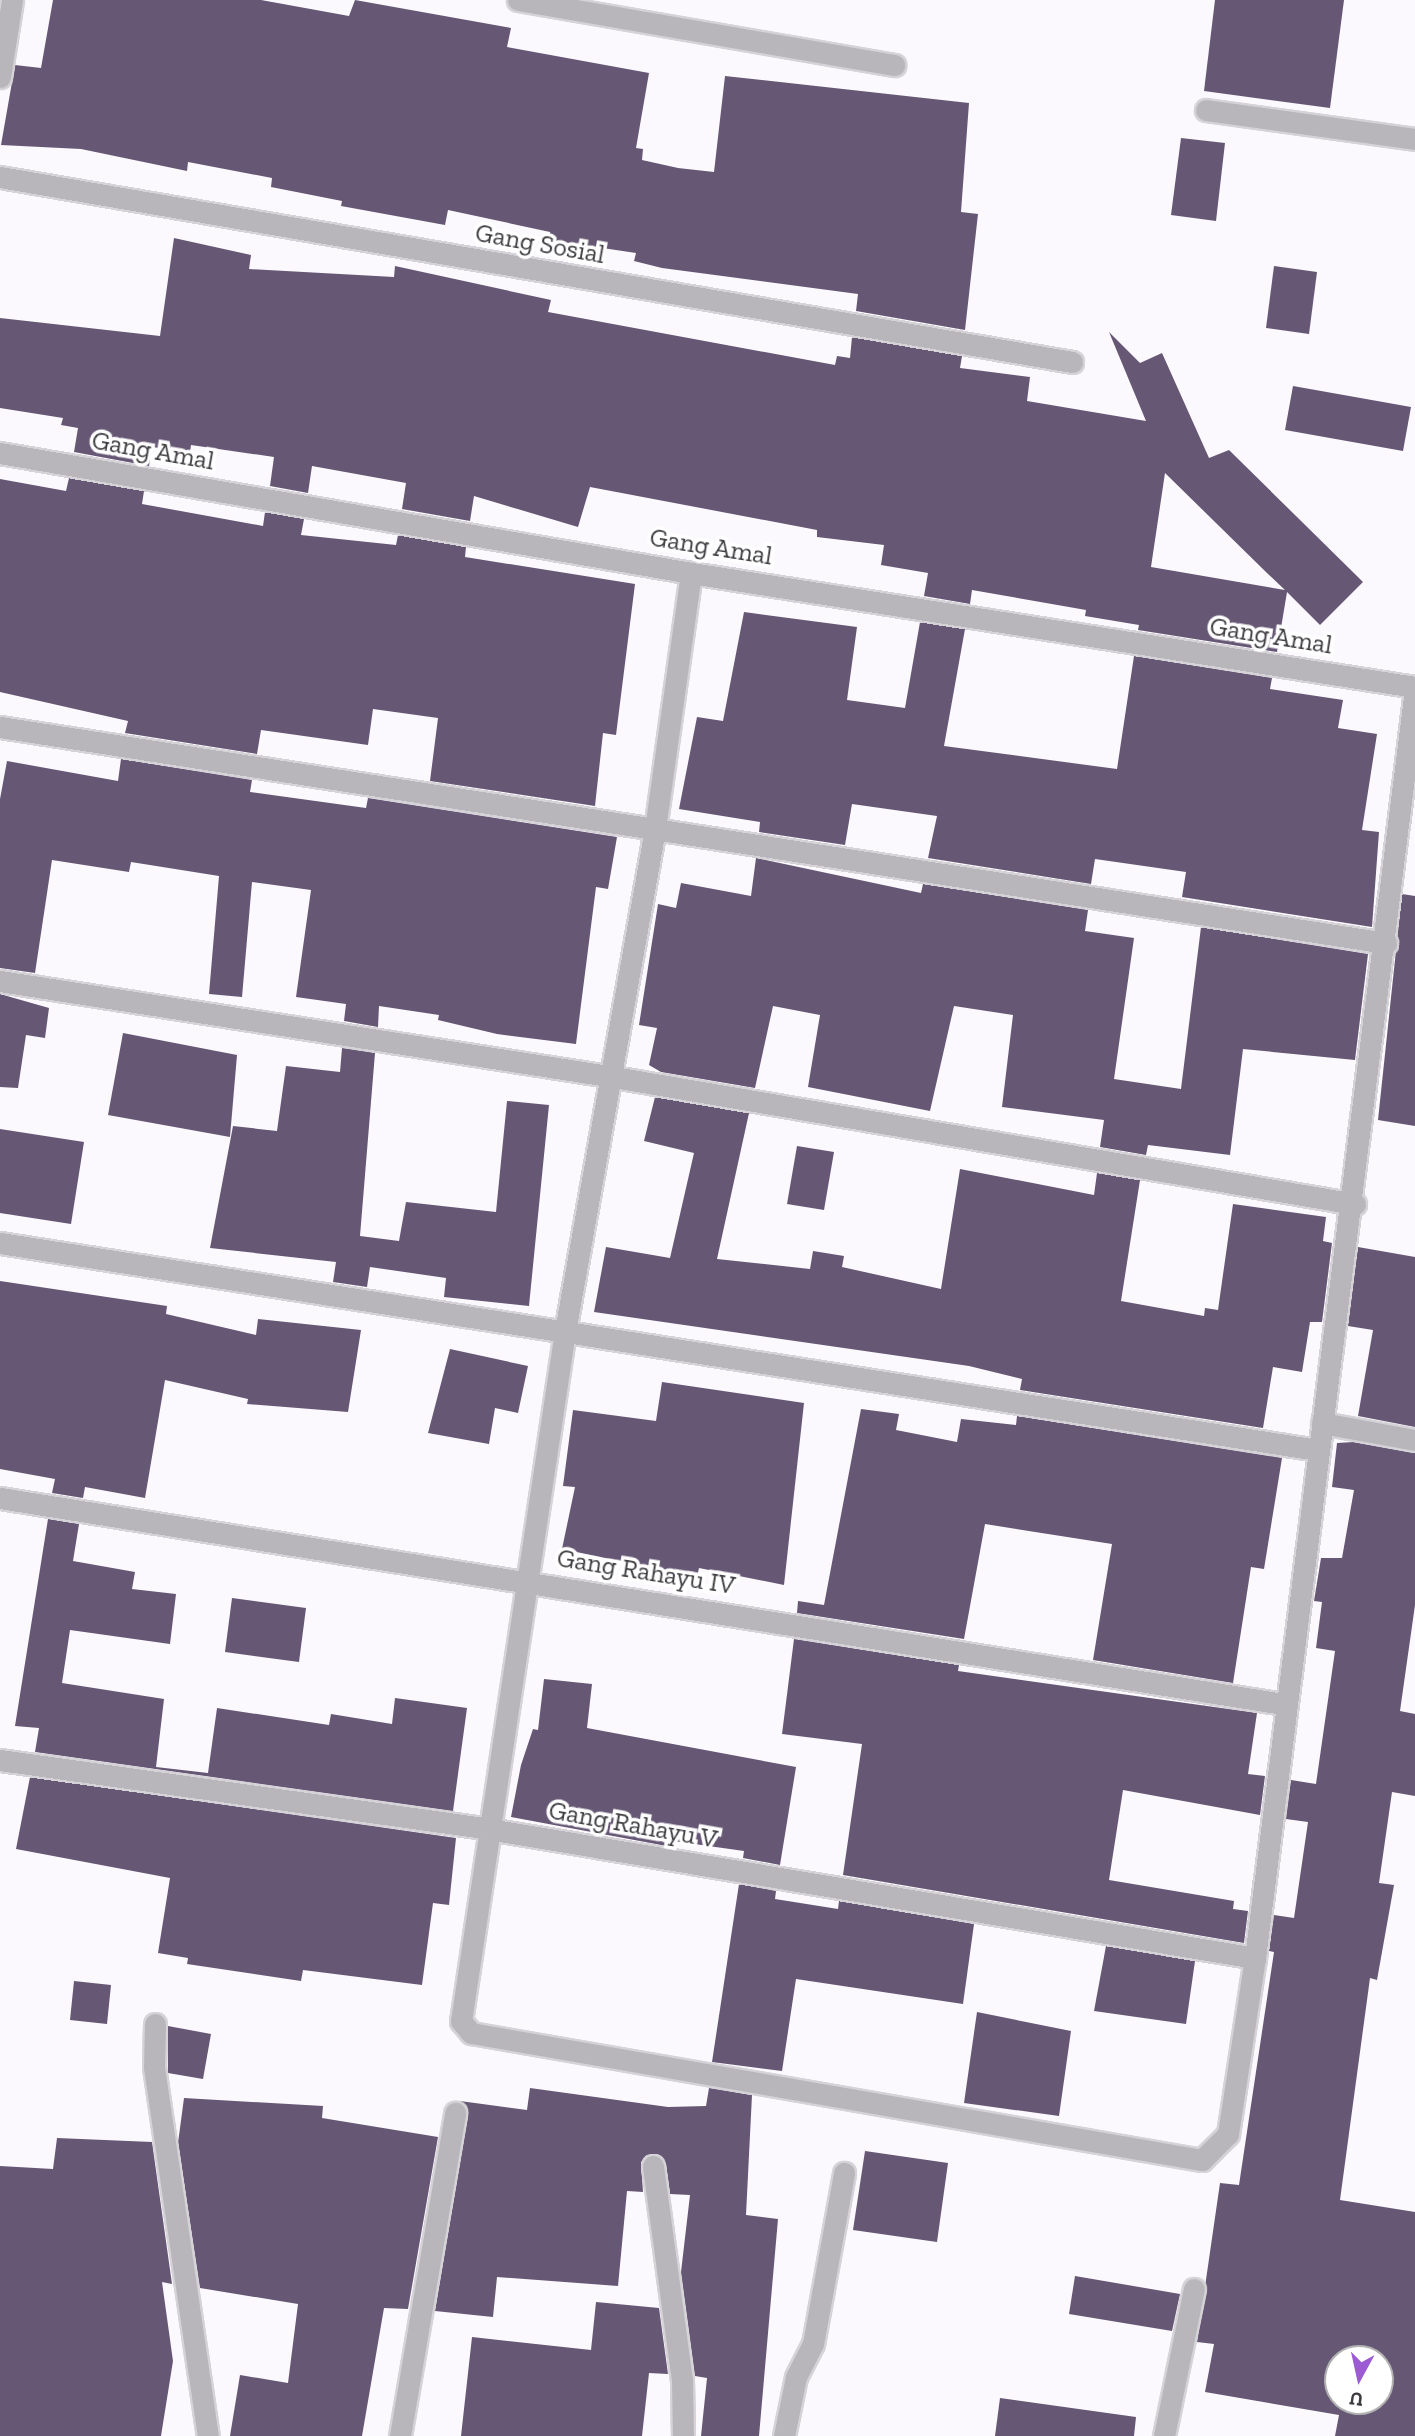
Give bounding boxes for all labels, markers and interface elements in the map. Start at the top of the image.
street label: Gang Sosial [473,217,607,271]
street label: Gang Amal [89,425,217,477]
street label: Gang Amal [647,522,775,572]
street label: Gang Amal [1207,611,1335,661]
street label: Gang Rahayu IV [555,1543,737,1601]
street label: Gang Rahayu V [546,1795,720,1855]
north arrow [1324,2345,1394,2415]
text: U [1348,2387,1365,2412]

